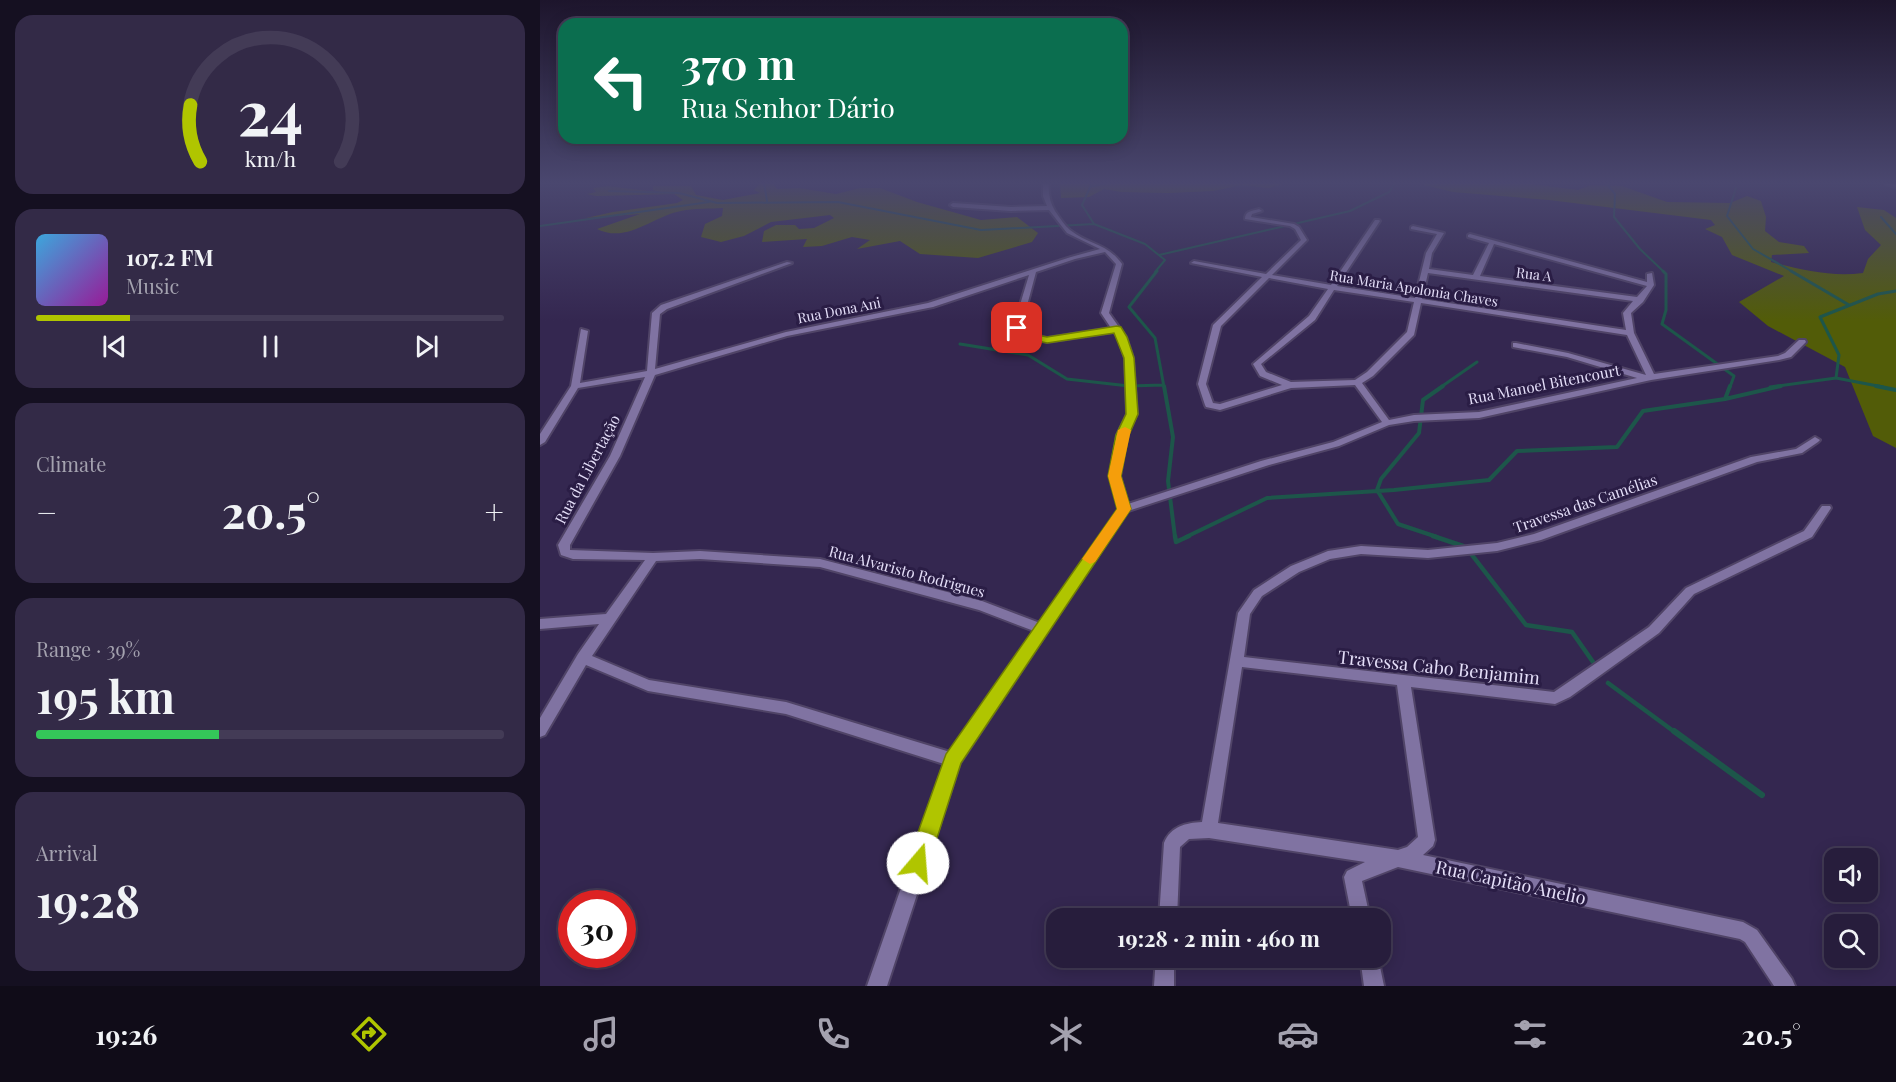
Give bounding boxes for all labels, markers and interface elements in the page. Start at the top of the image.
text: 370 m [681,35,796,91]
icon: left [582,42,660,120]
text: 24 [237,68,303,152]
text: Rua Senhor Dário [681,89,895,125]
text: km/h [244,144,296,172]
text: 107.2 FM [126,242,214,272]
street label: Rua A [1515,262,1553,286]
street label: Rua Maria Apolonia Chaves [1328,265,1500,311]
text: Music [126,272,179,299]
street label: Rua Dona Ani [796,293,882,327]
pin [991,302,1042,353]
icon: arrive [1000,311,1033,344]
icon: previous [98,330,131,363]
icon: pause [254,330,287,363]
icon: next [410,330,443,363]
street label: Rua Manoel Bitencourt [1466,359,1622,409]
street label: Rua da Libertação [550,411,624,527]
text: Climate [36,450,106,477]
street label: Travessa das Camélias [1510,469,1660,537]
text: 20.5° [222,480,320,540]
text: − [36,489,57,533]
text: + [485,489,504,533]
street label: Rua Alvaristo Rodrigues [827,540,987,602]
text: Range · 39% [36,635,140,662]
street label: Travessa Cabo Benjamim [1337,644,1541,690]
text: 195 km [36,665,175,725]
position arrow [886,831,950,895]
text: Arrival [36,839,98,866]
map controls [1824,848,1878,968]
button: sound [1824,848,1878,902]
street label: Rua Capitão Anelio [1434,854,1588,910]
text: 19:28 [36,869,140,929]
speed limit sign: 30 [558,890,636,968]
button: search [1824,914,1878,968]
text: 19:28 · 2 min · 460 m [1117,923,1320,953]
icon: directions [348,1013,390,1055]
icon: music [580,1013,622,1055]
icon: phone [812,1013,854,1055]
icon: climate [1045,1013,1087,1055]
icon: car [1277,1013,1319,1055]
icon: filters [1509,1013,1551,1055]
text: 19:26 [95,1016,158,1052]
text: 20.5° [1742,1016,1801,1052]

